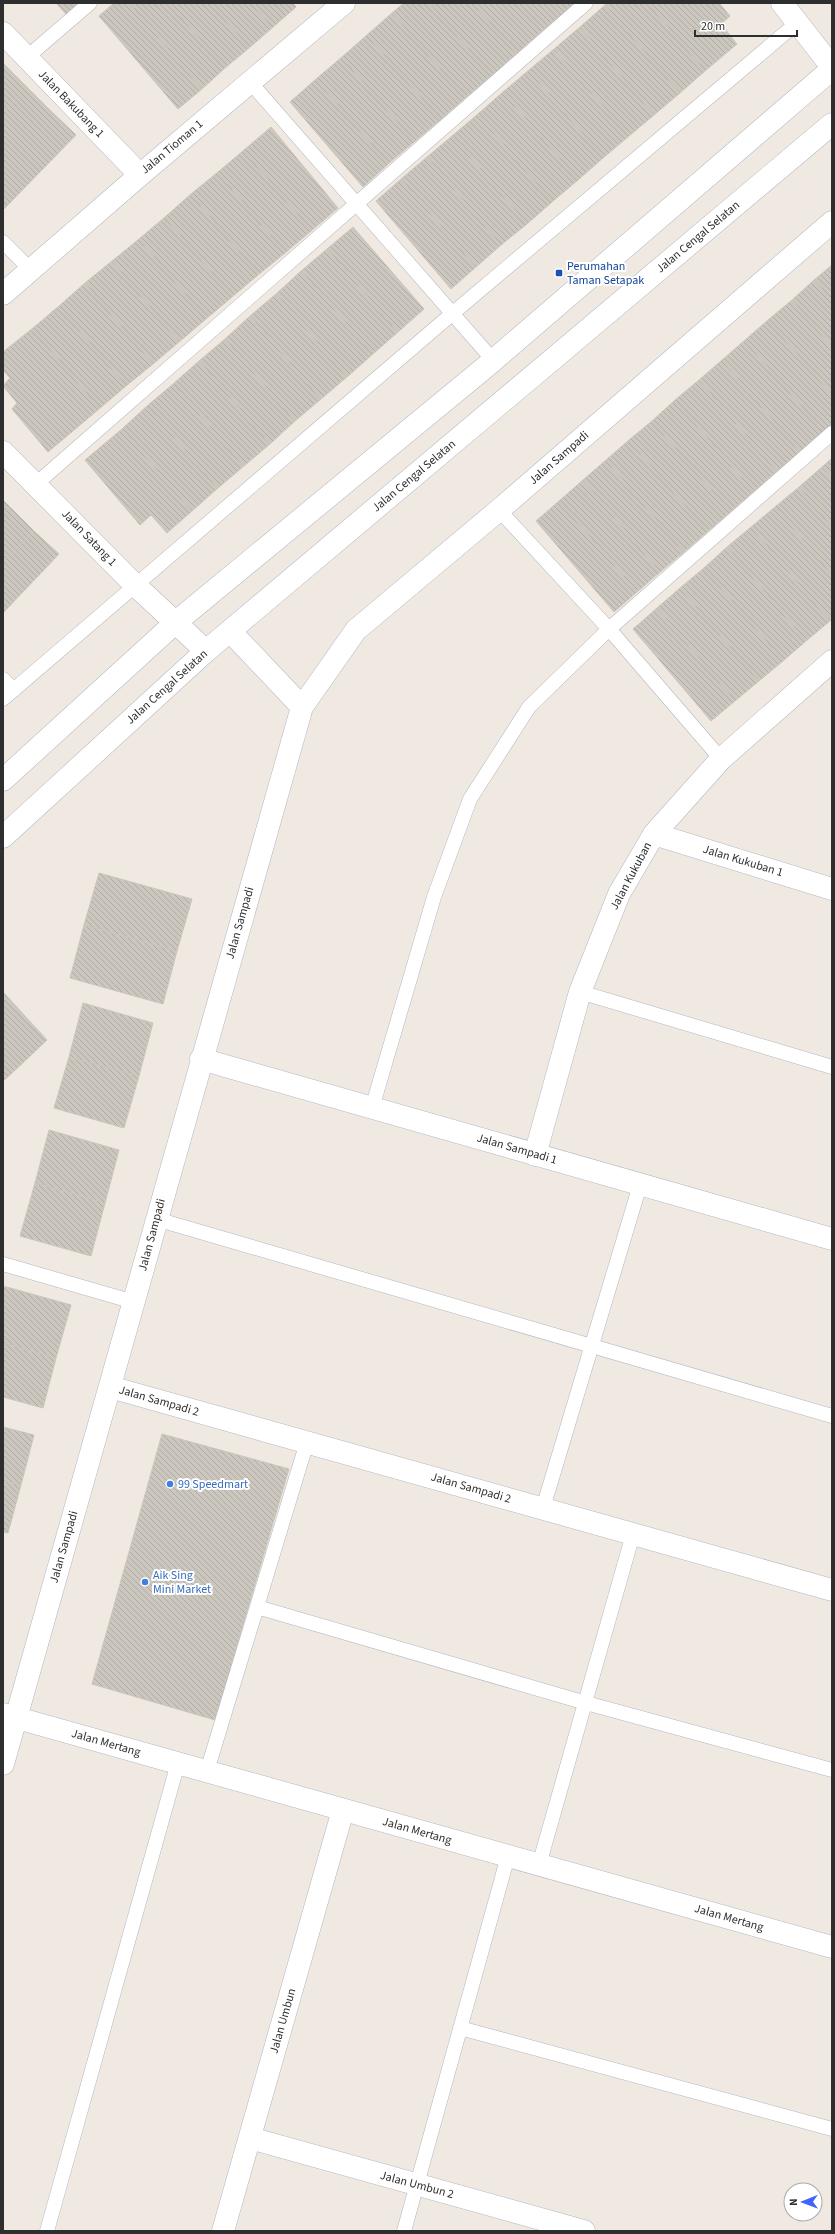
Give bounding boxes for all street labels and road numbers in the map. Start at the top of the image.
street label: Jalan Bakubang 1 [34,66,108,142]
street label: Jalan Tioman 1 [137,116,207,178]
street label: Jalan Cengal Selatan [653,197,743,277]
street label: Jalan Sampadi [525,427,593,489]
street label: Jalan Cengal Selatan [369,436,459,516]
street label: Jalan Satang 1 [58,506,120,570]
street label: Jalan Cengal Selatan [123,646,211,728]
street label: Jalan Kukuban [606,839,656,913]
street label: Jalan Kukuban 1 [701,841,785,881]
street label: Jalan Sampadi [222,885,258,961]
street label: Jalan Sampadi 1 [475,1129,559,1169]
street label: Jalan Sampadi [134,1197,170,1273]
street label: Jalan Sampadi 2 [117,1381,201,1421]
street label: Jalan Sampadi 2 [429,1468,513,1508]
street label: Jalan Sampadi [46,1509,82,1585]
street label: Jalan Mertang [69,1725,143,1761]
street label: Jalan Mertang [380,1813,454,1849]
street label: Jalan Mertang [692,1900,766,1936]
street label: Jalan Umbun [266,1986,300,2056]
street label: Jalan Umbun 2 [378,2167,456,2203]

